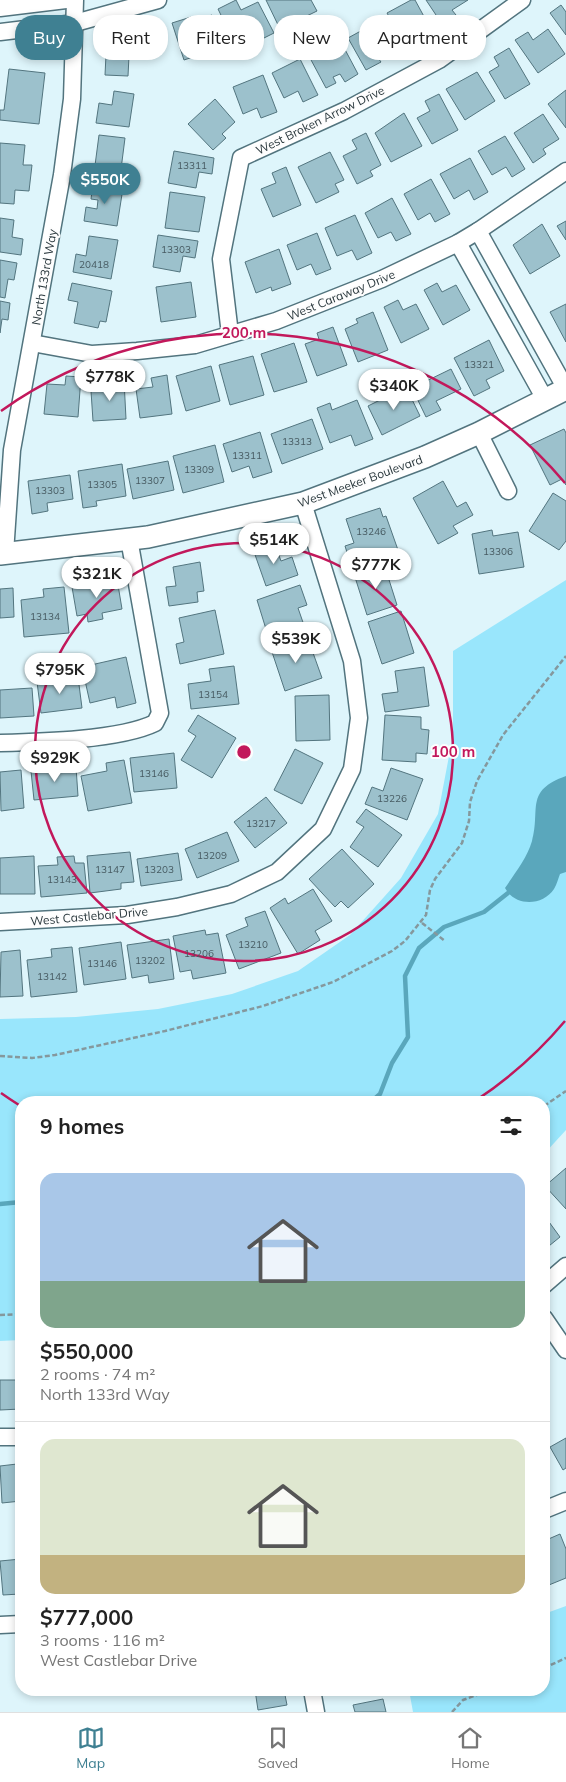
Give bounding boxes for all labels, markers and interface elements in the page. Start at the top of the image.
chip: Buy [15,15,83,60]
chip: Rent [93,15,168,60]
chip: Filters [178,15,264,60]
chip: New [274,15,349,60]
chip: Apartment [359,15,486,60]
street label: West Broken Arrow Drive [253,82,387,158]
house number: 13311 [177,159,207,172]
pin: $550K [70,162,140,205]
text: $550K [80,169,130,189]
street label: North 133rd Way [28,227,60,326]
house number: 13303 [161,243,191,256]
house number: 20418 [79,258,109,271]
street label: West Caraway Drive [285,267,397,323]
text: 200 m [222,323,266,342]
house number: 13321 [464,358,494,371]
pin: $778K [75,360,145,402]
text: $778K [85,366,135,386]
pin: $340K [359,368,429,411]
text: $340K [369,375,419,395]
house number: 13313 [282,435,312,448]
house number: 13311 [232,449,262,462]
street label: West Meeker Boulevard [295,451,425,511]
house number: 13309 [184,463,214,476]
house number: 13307 [135,474,165,487]
house number: 13305 [87,478,117,491]
house number: 13303 [35,484,65,497]
pin: $514K [239,522,309,565]
house number: 13246 [356,525,386,538]
text: $514K [249,529,299,549]
house number: 13306 [483,545,513,558]
pin: $777K [341,548,411,590]
text: $777K [351,554,401,574]
pin: $321K [62,556,132,599]
text: $321K [72,563,122,583]
house number: 13134 [30,610,60,623]
pin: $539K [261,622,331,664]
text: $539K [271,628,321,648]
pin: $795K [25,652,95,695]
text: $795K [35,659,85,679]
house number: 13154 [198,688,228,701]
pin: $929K [20,740,90,783]
text: 100 m [431,742,475,761]
centre of rings [235,743,253,761]
text: $929K [30,747,80,767]
house number: 13146 [139,767,169,780]
house number: 13226 [377,792,407,805]
house number: 13217 [246,817,276,830]
house number: 13209 [197,849,227,862]
house number: 13147 [95,863,125,876]
house number: 13203 [144,863,174,876]
house number: 13143 [47,873,77,886]
street label: West Castlebar Drive [30,903,148,929]
house number: 13210 [238,938,268,951]
house number: 13206 [184,947,214,960]
house number: 13202 [135,954,165,967]
house number: 13146 [87,957,117,970]
house number: 13142 [37,970,67,983]
icon: filters [497,1112,525,1140]
text: 9 homes [40,1113,124,1139]
icon: home [238,1206,328,1296]
text: $550,000 [40,1338,133,1364]
text: 2 rooms · 74 m² [40,1364,155,1384]
text: North 133rd Way [40,1384,170,1404]
icon: home [238,1471,328,1561]
text: $777,000 [40,1604,133,1630]
text: 3 rooms · 116 m² [40,1630,165,1650]
text: West Castlebar Drive [40,1650,197,1670]
tab: Map [76,1724,105,1772]
tab: Saved [258,1724,298,1772]
tab: Home [451,1724,490,1772]

